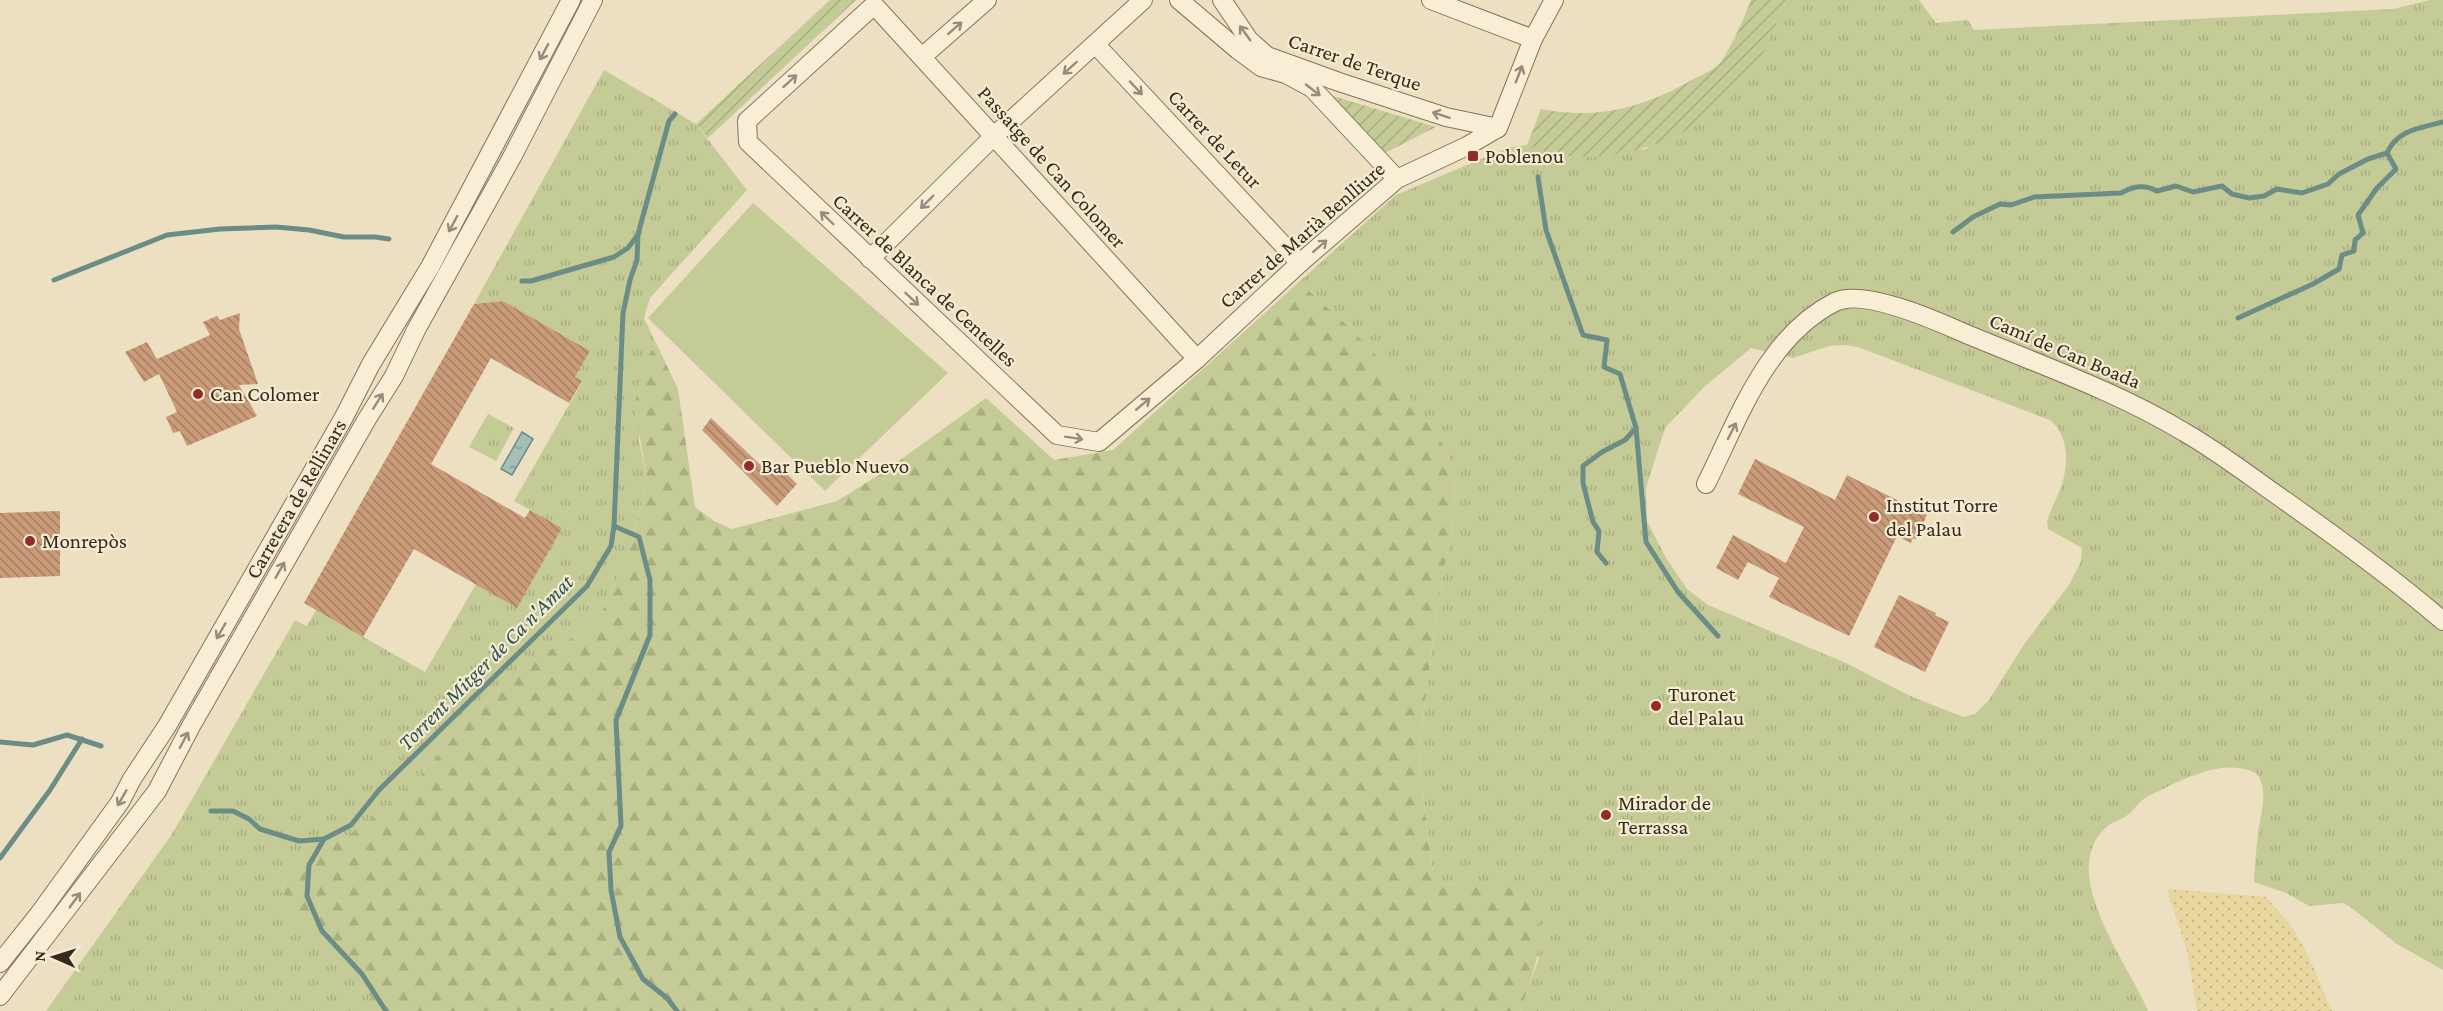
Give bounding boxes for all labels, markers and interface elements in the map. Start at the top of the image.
one-way arrow [947,21,962,35]
one-way arrow [1239,25,1252,41]
street label: Carrer de Terque [1285,28,1425,96]
one-way arrow [538,43,550,60]
one-way arrow [1062,62,1078,75]
one-way arrow [1515,65,1526,84]
one-way arrow [783,74,798,88]
one-way arrow [1129,80,1143,95]
street label: Passatge de Can Colomer [973,81,1131,253]
one-way arrow [1305,84,1321,97]
street label: Carrer de Letur [1163,85,1267,194]
one-way arrow [1432,109,1451,120]
place label: Poblenou [1485,144,1564,168]
marker: Poblenou [1466,149,1480,163]
street label: Carrer de Marià Benlliure [1214,157,1390,313]
street label: Carrer de Blanca de Centelles [828,188,1022,372]
one-way arrow [920,194,935,209]
one-way arrow [820,211,835,225]
one-way arrow [447,215,458,233]
one-way arrow [1312,239,1327,253]
one-way arrow [905,292,920,306]
street label: Camí de Can Boada [1986,308,2145,394]
place label: Can Colomer [210,382,320,406]
marker: Can Colomer [191,387,205,401]
one-way arrow [372,393,384,410]
one-way arrow [1135,397,1150,411]
street label: Carretera de Rellinars [241,415,351,583]
one-way arrow [1727,423,1739,441]
one-way arrow [1064,433,1083,444]
place label: Bar Pueblo Nuevo [761,454,909,478]
marker: Bar Pueblo Nuevo [742,459,756,473]
place label: Institut Torre del Palau [1886,493,1998,541]
marker: Institut Torre del Palau [1867,510,1881,524]
place label: Monrepòs [42,529,127,553]
marker: Monrepòs [23,534,37,548]
one-way arrow [275,562,287,579]
water label: Torrent Mitger de Ca n'Amat [393,569,579,755]
one-way arrow [215,622,227,639]
place label: Turonet del Palau [1668,682,1744,730]
marker: Turonet del Palau [1649,699,1663,713]
one-way arrow [179,731,190,749]
one-way arrow [115,789,127,806]
place label: Mirador de Terrassa [1618,791,1711,839]
marker: Mirador de Terrassa [1599,808,1613,822]
one-way arrow [68,892,81,908]
north arrow [24,927,84,987]
text: N [31,950,48,962]

